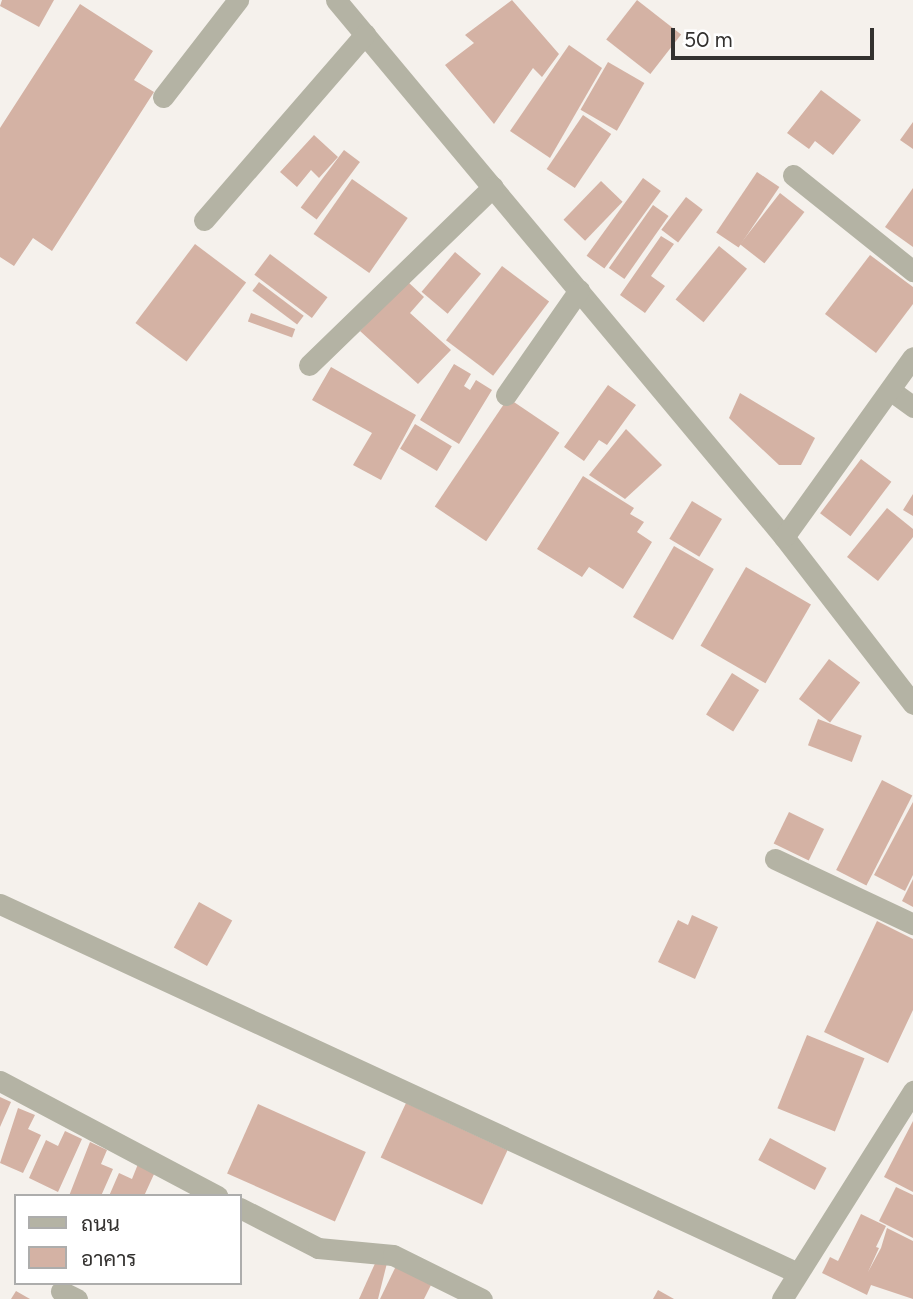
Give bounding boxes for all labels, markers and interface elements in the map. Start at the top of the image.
scale bar [675,14,878,58]
text: 50 m [684,27,733,52]
legend [14,1194,242,1285]
text: ถนน [81,1211,120,1236]
text: อาคาร [81,1246,137,1271]

